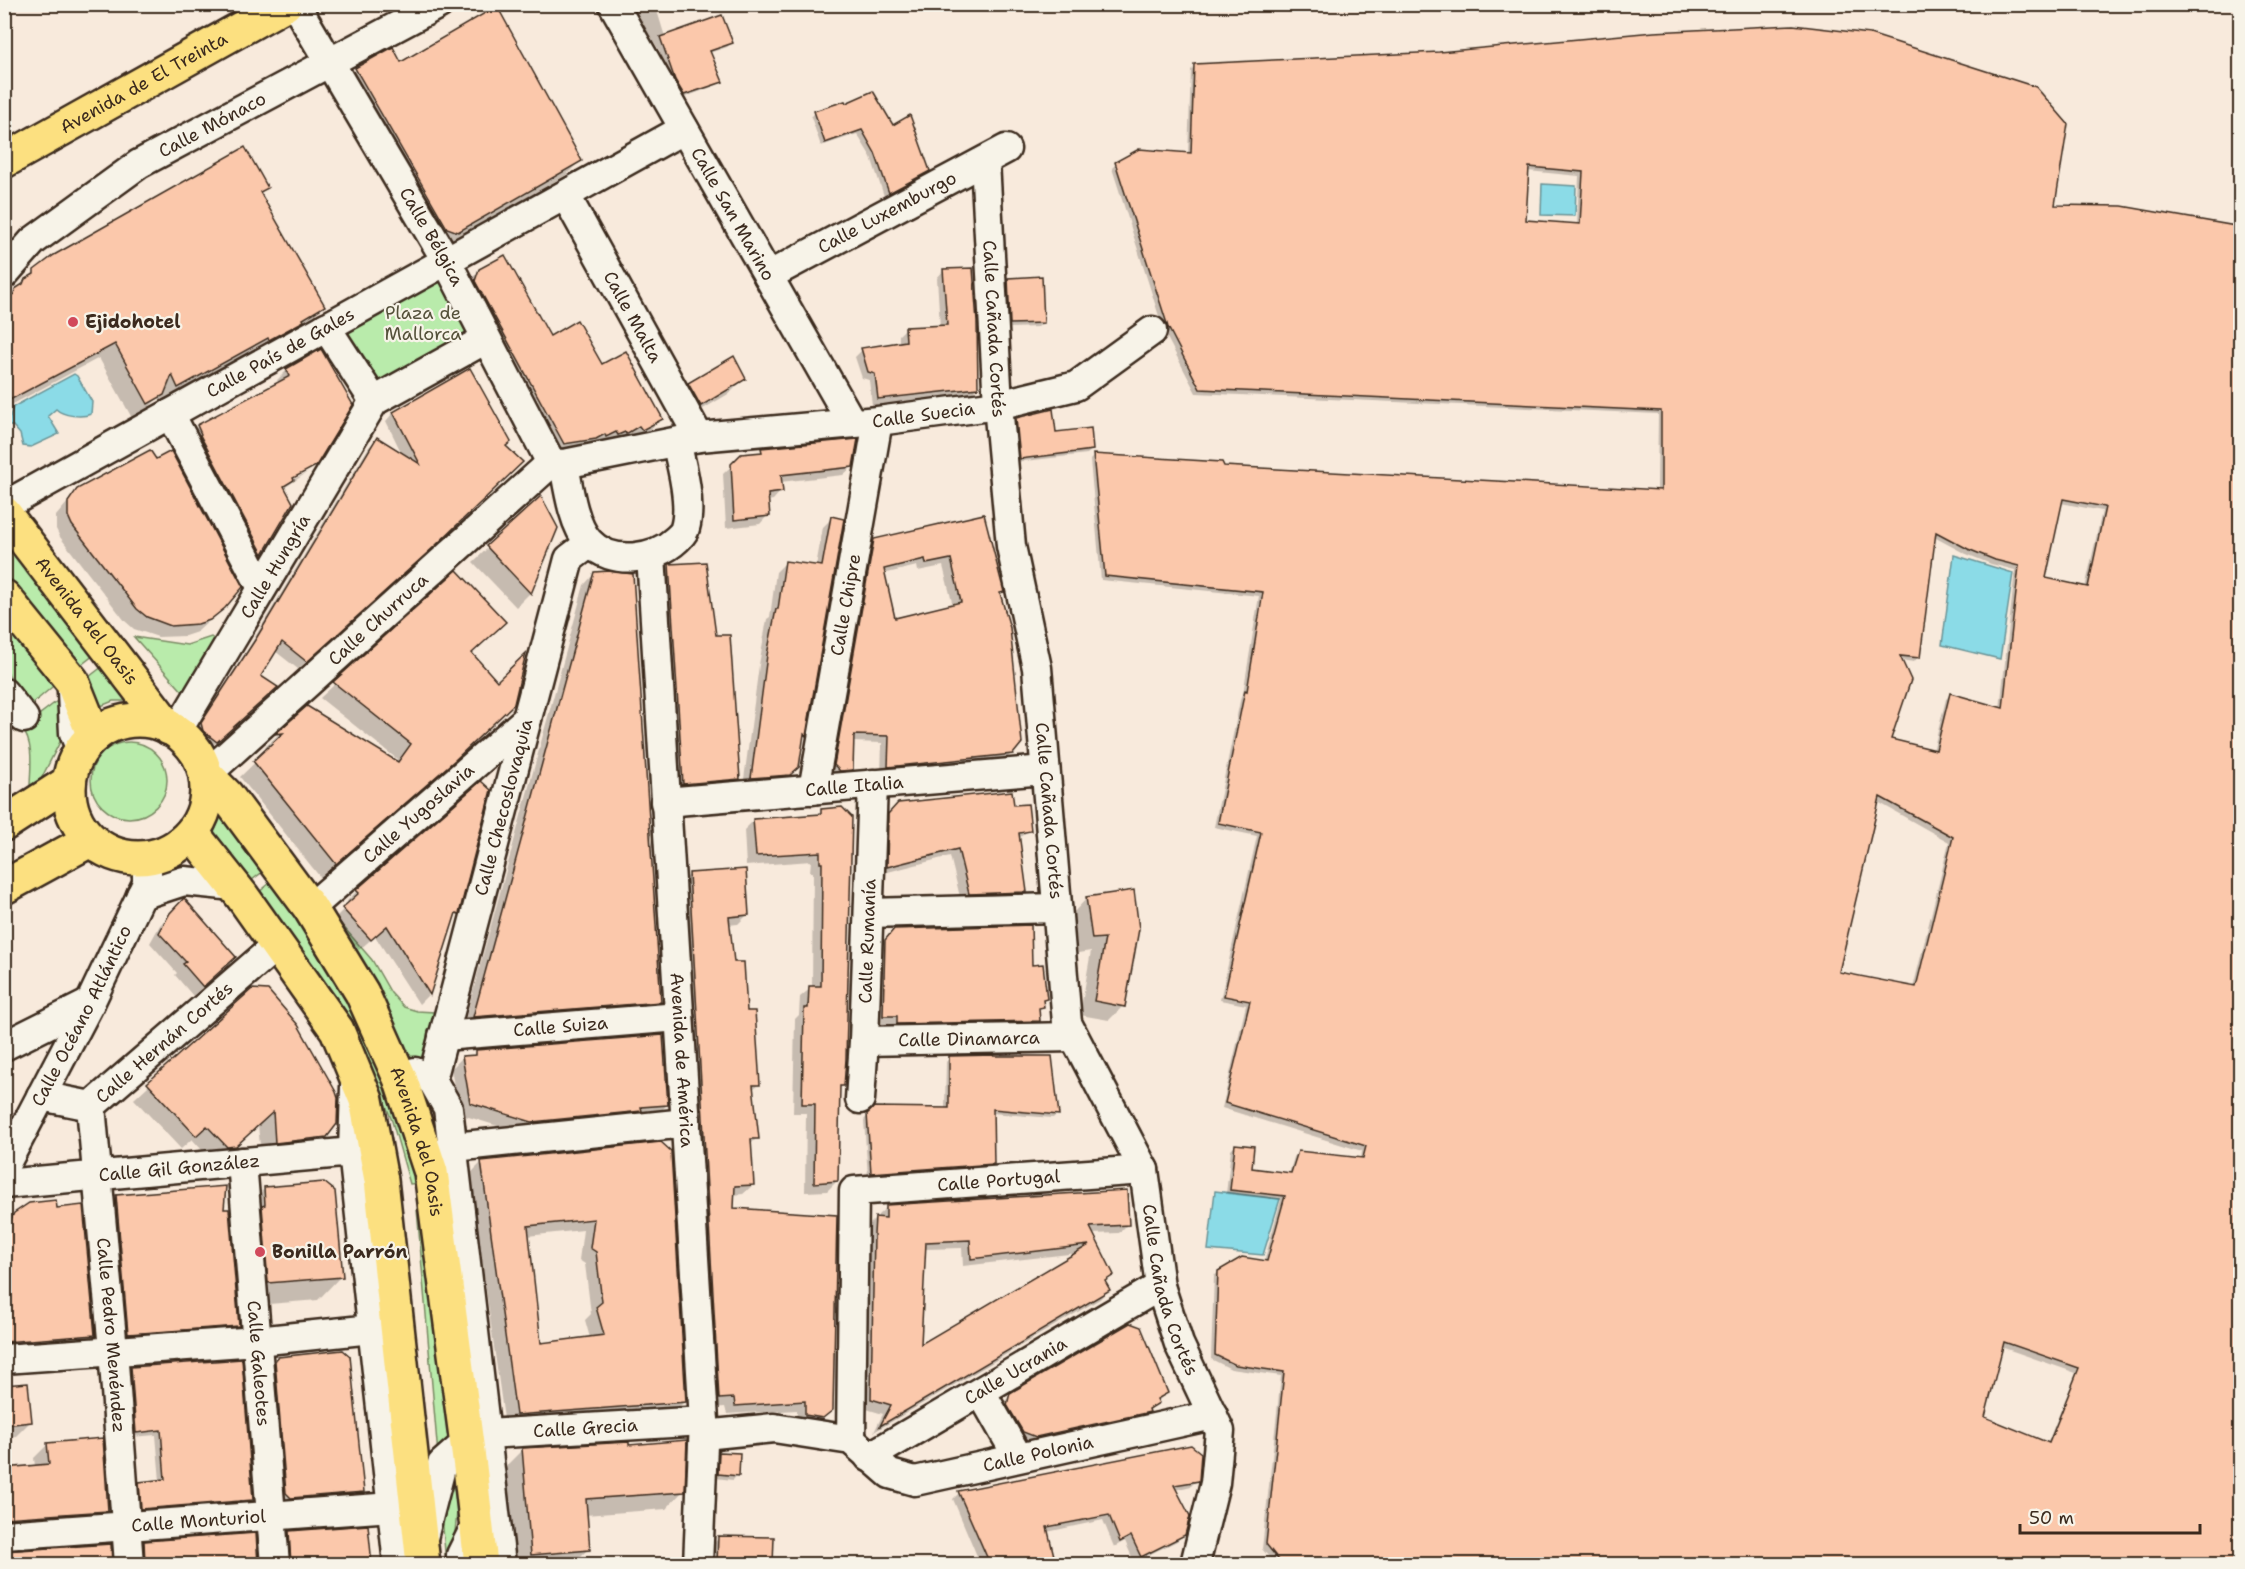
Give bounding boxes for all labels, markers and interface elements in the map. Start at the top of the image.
street label: Avenida de El Treinta [56,27,232,139]
street label: Calle Mónaco [154,86,270,163]
street label: Calle San Marino [685,143,780,285]
street label: Calle Luxemburgo [814,166,961,259]
street label: Calle Bélgica [394,183,469,290]
street label: Calle Cañada Cortés [977,240,1011,418]
street label: Calle Malta [598,267,668,367]
park label: Plaza de Mallorca [384,301,462,346]
street label: Calle País de Gales [202,302,359,404]
place label: Ejidohotel [85,310,180,334]
marker: Ejidohotel [66,315,80,329]
street label: Calle Suecia [871,396,976,433]
street label: Calle Hungría [235,510,316,623]
street label: Avenida del Oasis [30,552,144,690]
street label: Calle Chipre [825,552,866,658]
street label: Calle Churruca [323,568,433,671]
street label: Calle Checoslovaquia [469,716,538,898]
street label: Calle Cañada Cortés [1030,721,1068,900]
street label: Calle Yugoslavia [358,758,479,869]
street label: Calle Italia [804,770,904,802]
street label: Calle Rumanía [853,878,882,1004]
street label: Calle Océano Atlántico [26,921,137,1111]
street label: Avenida de América [665,972,699,1148]
street label: Calle Hernán Cortés [91,976,238,1109]
street label: Calle Suiza [512,1011,609,1042]
street label: Calle Dinamarca [898,1026,1040,1052]
street label: Avenida del Oasis [384,1062,449,1218]
street label: Calle Gil González [98,1149,261,1187]
street label: Calle Portugal [936,1164,1061,1197]
street label: Calle Cañada Cortés [1137,1203,1204,1380]
street label: Calle Pedro Menéndez [91,1237,131,1434]
place label: Bonilla Parrón [272,1240,408,1264]
marker: Bonilla Parrón [253,1245,267,1259]
street label: Calle Galeotes [241,1300,276,1427]
street label: Calle Ucrania [960,1331,1071,1410]
street label: Calle Grecia [533,1413,638,1443]
street label: Calle Polonia [980,1430,1096,1478]
scale bar [2020,1497,2200,1535]
street label: Calle Monturiol [130,1504,267,1538]
text: 50 m [2029,1506,2074,1530]

